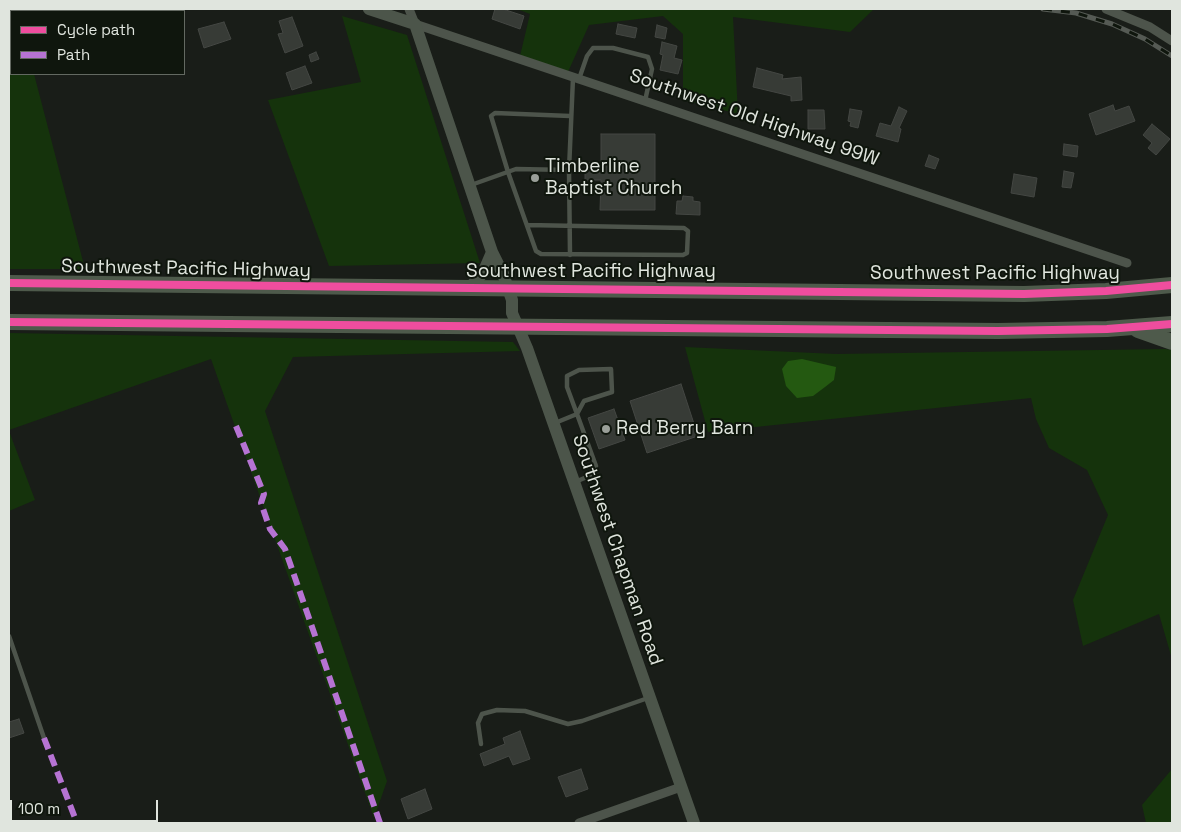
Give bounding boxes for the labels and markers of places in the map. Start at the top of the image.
place label: Timberline Baptist Church [545,156,682,200]
marker: Timberline Baptist Church [529,172,541,184]
place label: Red Berry Barn [616,418,753,440]
marker: Red Berry Barn [600,423,612,435]

